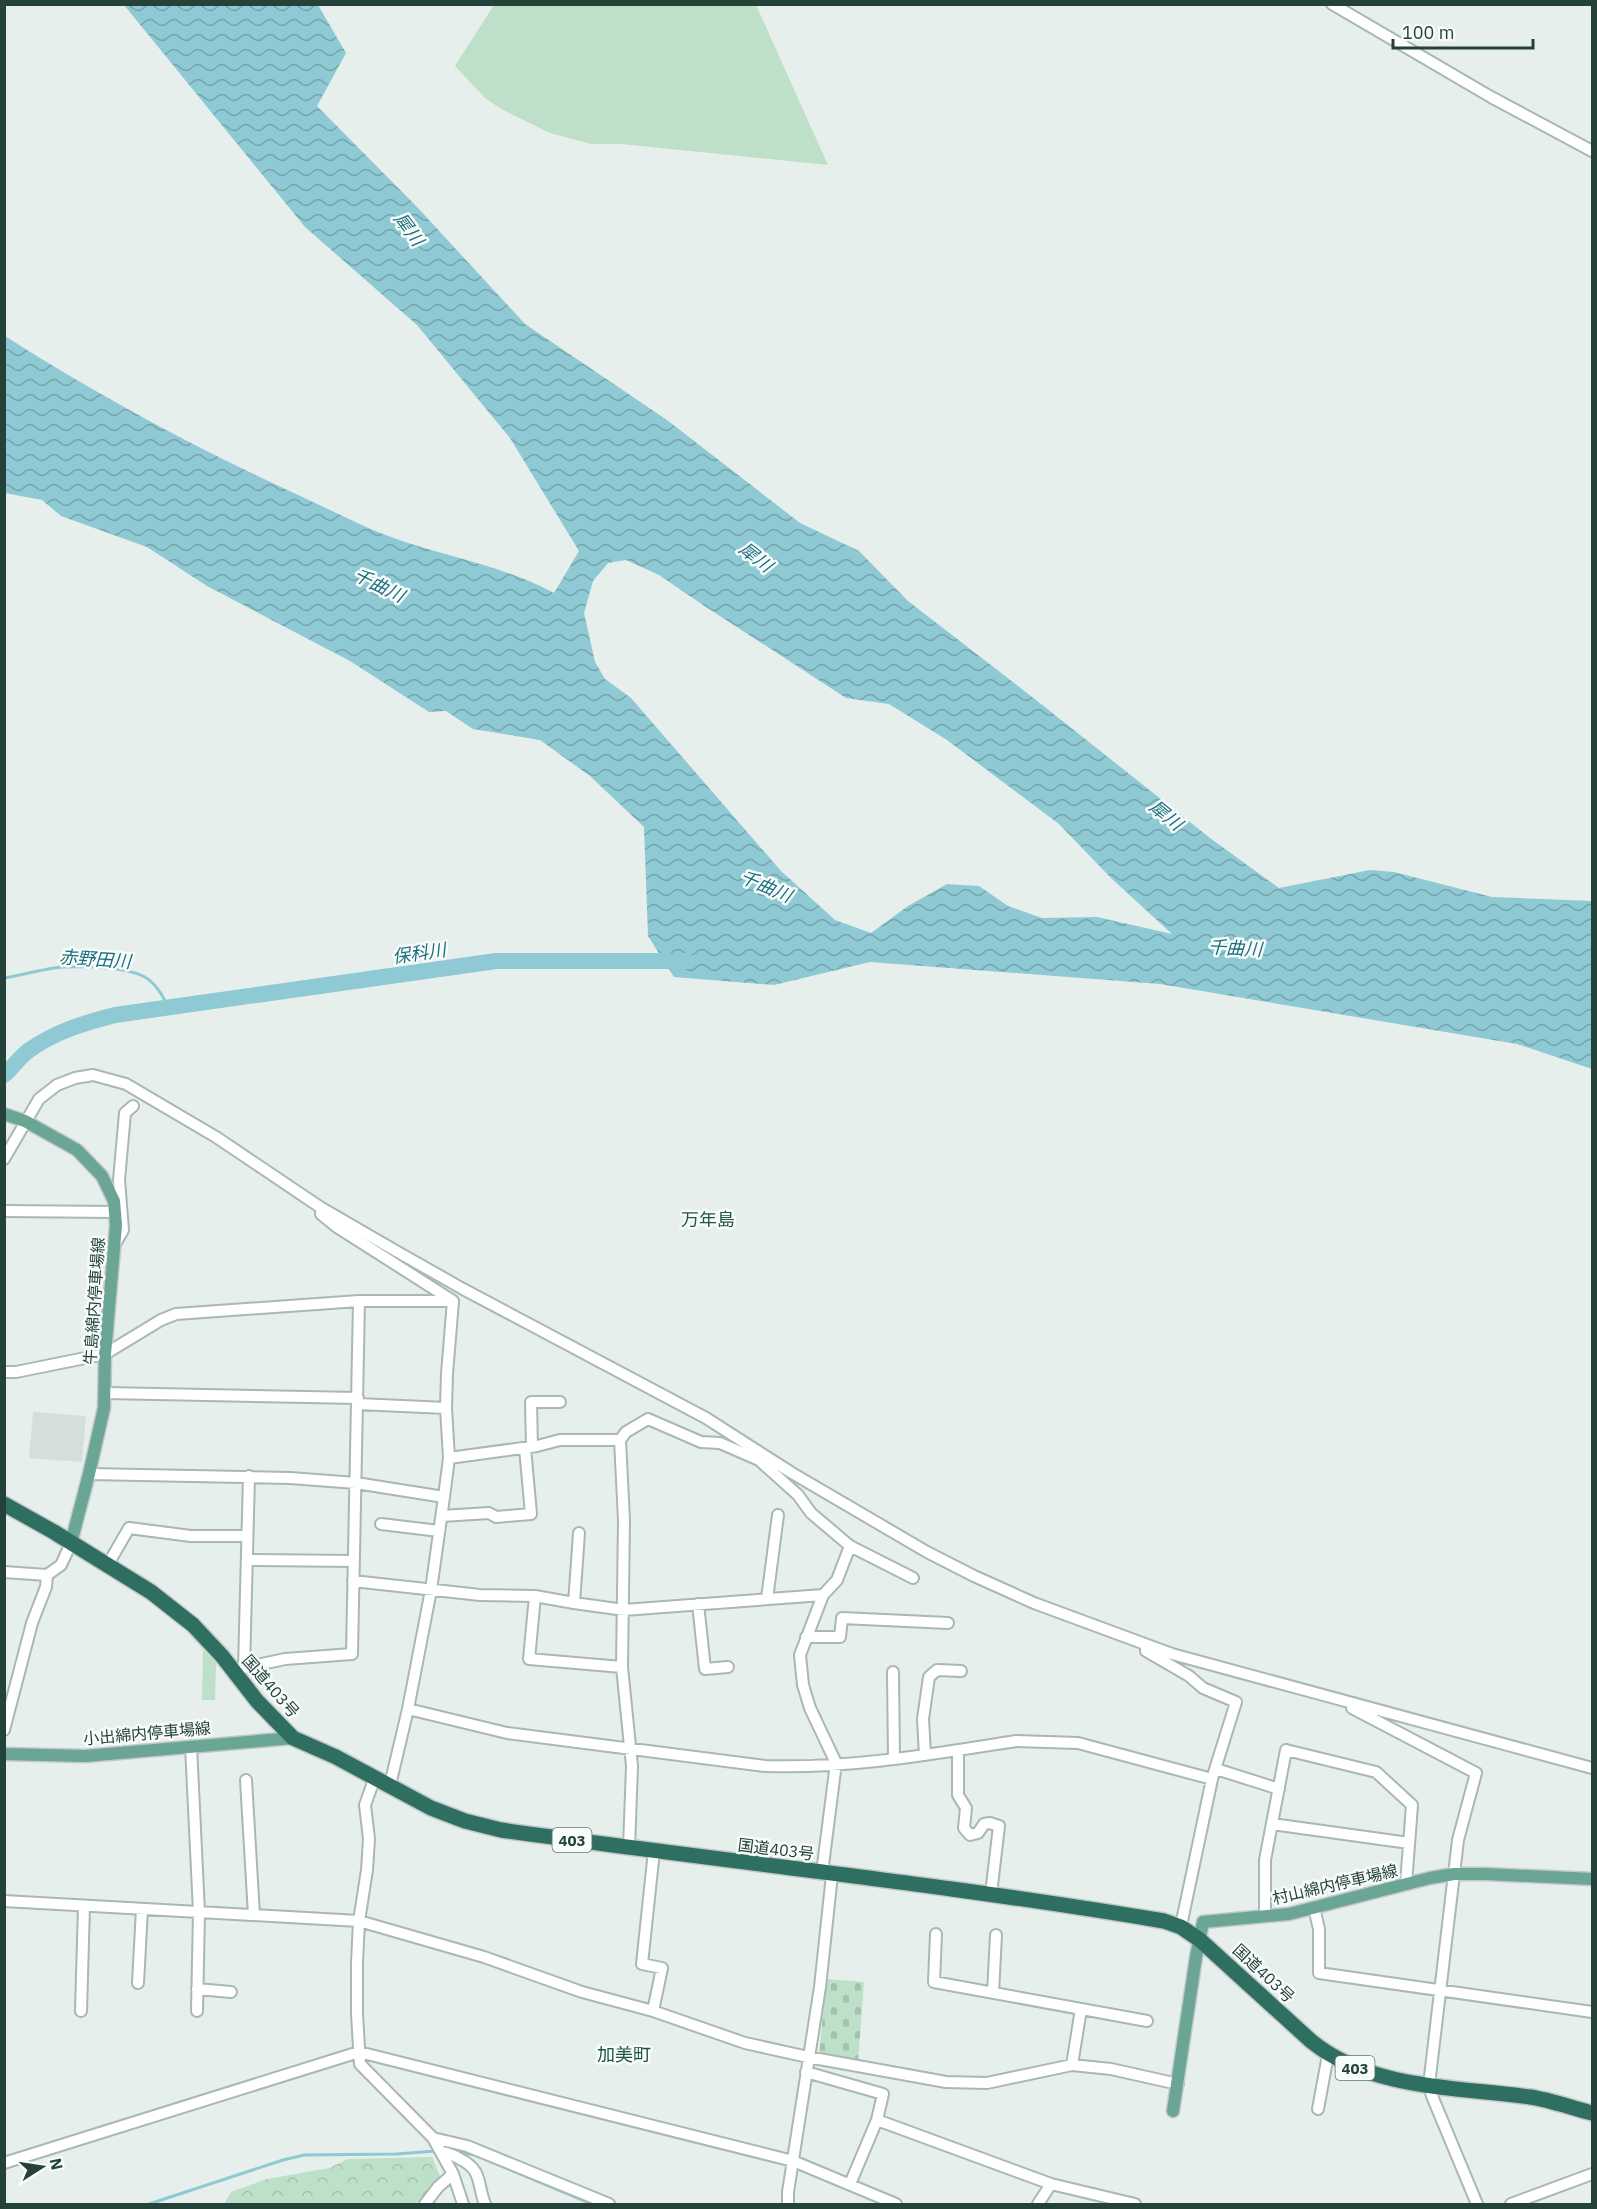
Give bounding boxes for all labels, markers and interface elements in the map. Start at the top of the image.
scale bar [1393,12,1532,50]
text: 100 m [1402,21,1454,44]
water label: 犀川 [389,208,430,252]
water label: 犀川 [735,537,779,578]
water label: 千曲川 [350,563,410,608]
water label: 犀川 [1145,795,1189,837]
water label: 千曲川 [737,865,797,908]
water label: 千曲川 [1207,935,1265,961]
water label: 保科川 [391,938,449,968]
water label: 赤野田川 [58,945,134,973]
district label: 万年島 [681,1208,735,1231]
street label: 牛島綿内停車場線 [80,1236,108,1366]
street label: 国道403号 [238,1650,304,1722]
street label: 小出綿内停車場線 [82,1717,212,1749]
road number: 403 [552,1828,592,1852]
street label: 国道403号 [737,1834,815,1864]
street label: 村山綿内停車場線 [1270,1860,1400,1908]
street label: 国道403号 [1229,1939,1299,2007]
district label: 加美町 [597,2043,651,2066]
road number: 403 [1336,2056,1374,2080]
north arrow [12,2137,72,2197]
text: N [46,2156,68,2172]

